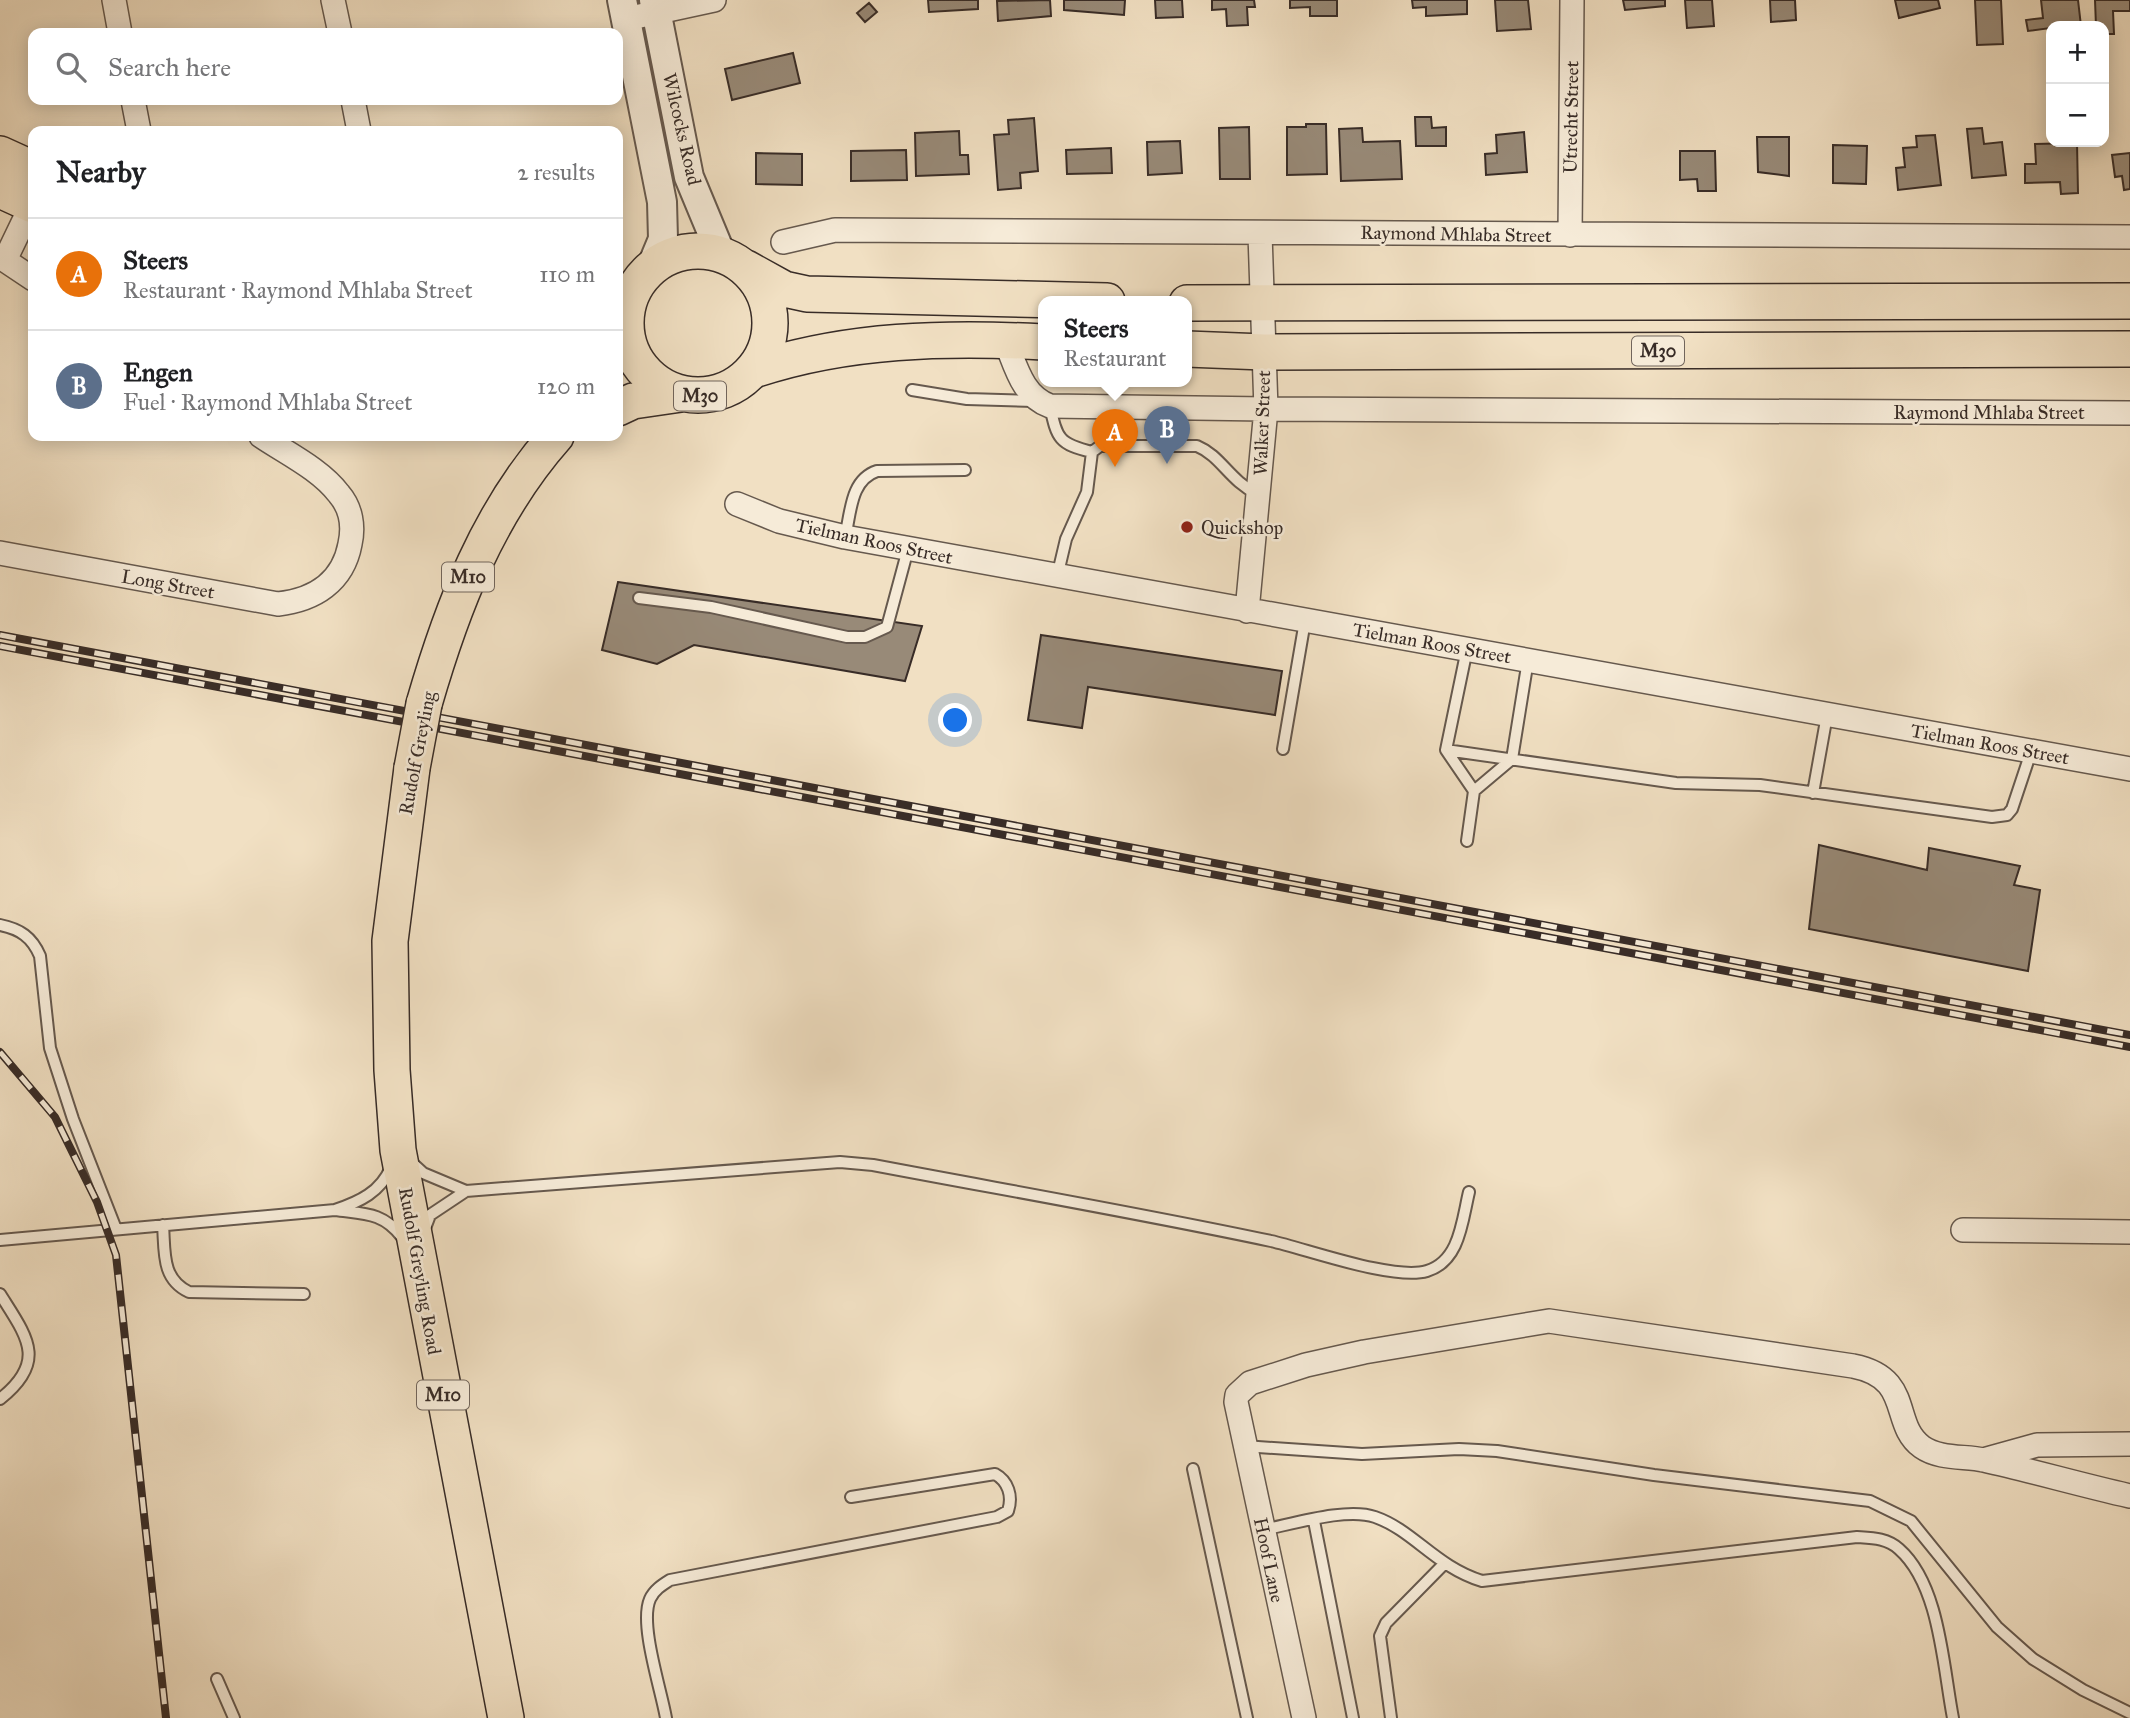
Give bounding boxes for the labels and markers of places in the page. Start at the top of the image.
pin: B [1144,406,1190,464]
pin: A [1092,409,1138,467]
place label: Quickshop [1201,516,1283,539]
marker: Quickshop [1179,519,1195,535]

